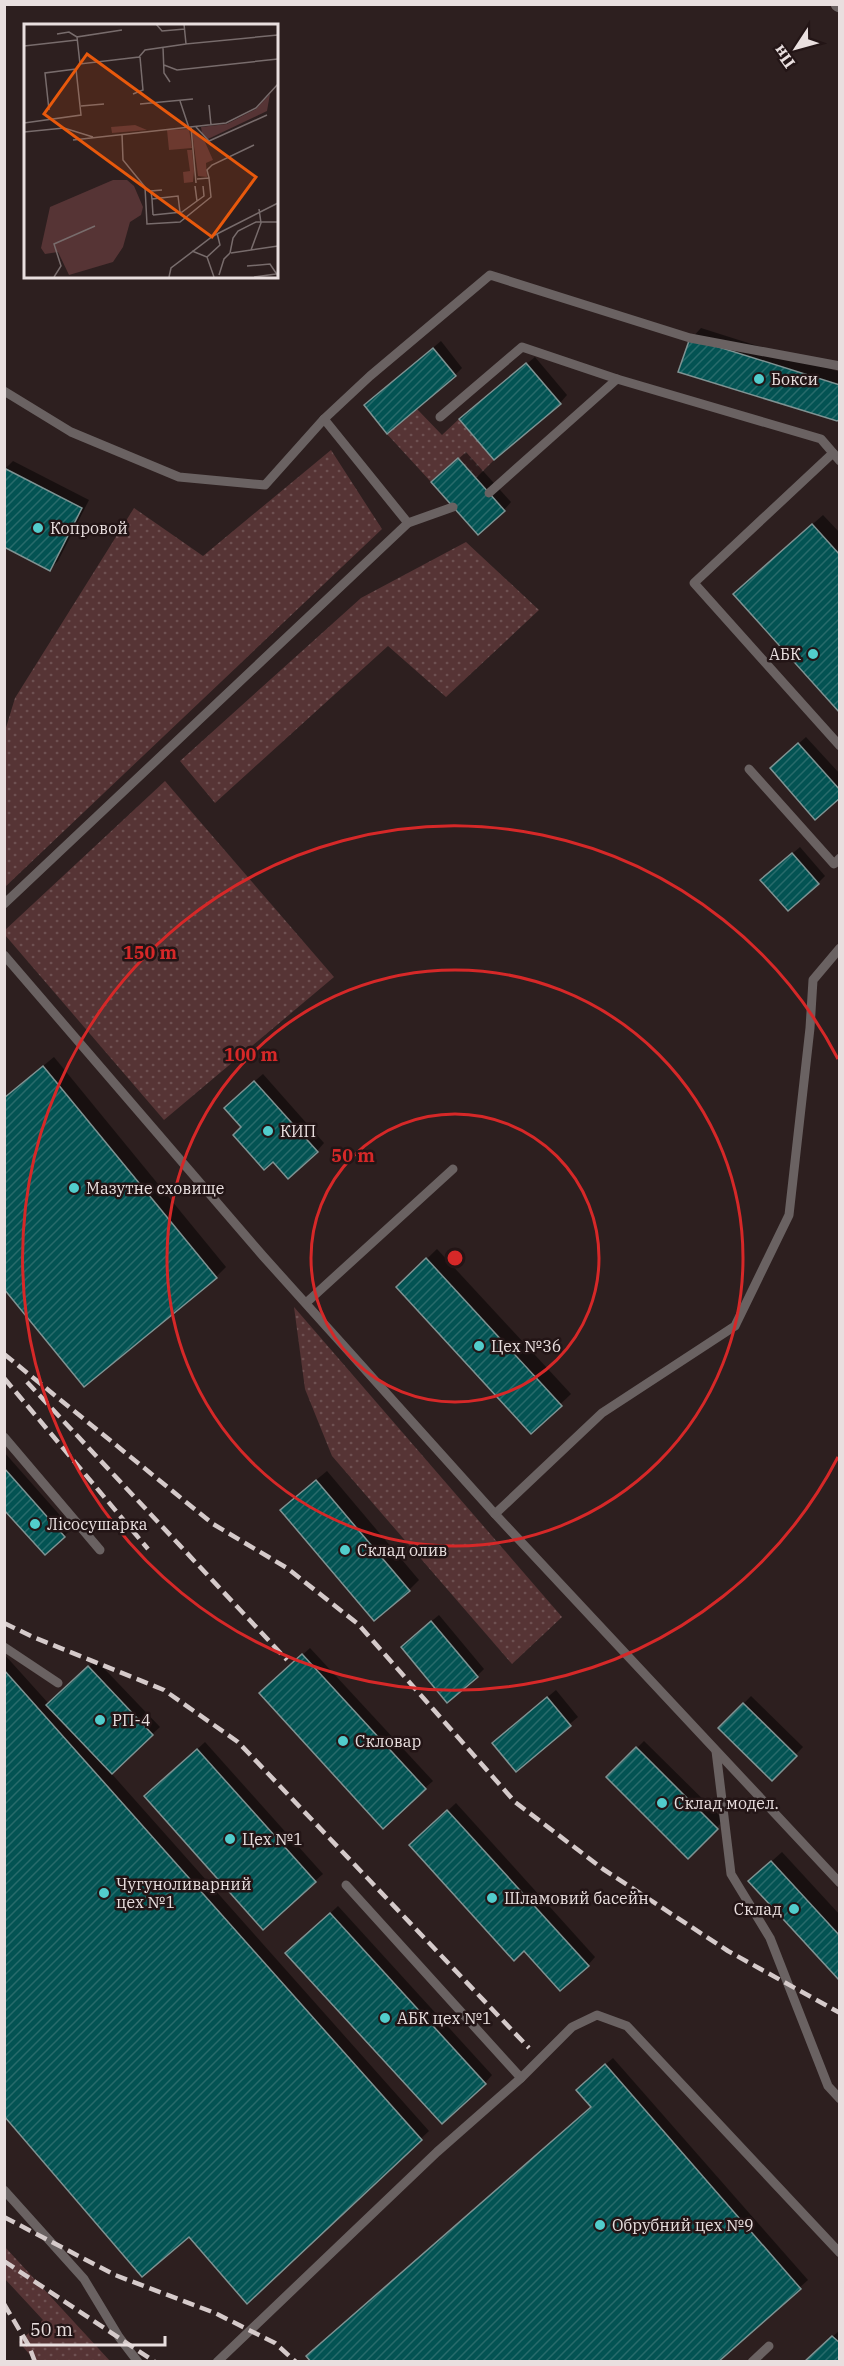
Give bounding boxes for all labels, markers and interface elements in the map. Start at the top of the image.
north arrow [766,18,826,78]
inset map [24,24,278,278]
text: Пн [769,41,799,72]
place label: Бокси [771,369,818,389]
marker: Бокси [752,372,766,386]
place label: Копровой [50,518,128,538]
marker: Копровой [31,521,45,535]
place label: АБК [769,644,801,664]
marker: АБК [806,647,820,661]
text: 150 m [123,941,178,964]
text: 100 m [224,1043,279,1066]
place label: КИП [280,1121,316,1141]
marker: КИП [261,1124,275,1138]
text: 50 m [331,1144,375,1167]
place label: Мазутне сховище [86,1178,224,1198]
marker: Мазутне сховище [67,1181,81,1195]
centre of rings [445,1248,465,1268]
place label: Цех №36 [491,1336,561,1356]
marker: Цех №36 [472,1339,486,1353]
place label: Лісосушарка [47,1514,148,1534]
marker: Лісосушарка [28,1517,42,1531]
place label: Склад олив [357,1540,447,1560]
marker: Склад олив [338,1543,352,1557]
place label: РП-4 [112,1710,150,1730]
marker: РП-4 [93,1713,107,1727]
place label: Скловар [355,1731,421,1751]
marker: Скловар [336,1734,350,1748]
place label: Склад модел. [674,1793,779,1813]
marker: Склад модел. [655,1796,669,1810]
place label: Цех №1 [242,1829,303,1849]
marker: Цех №1 [223,1832,237,1846]
place label: Чугуноливарний цех №1 [116,1874,251,1912]
marker: Чугуноливарний цех №1 [97,1886,111,1900]
place label: Шламовий басейн [504,1888,649,1908]
marker: Шламовий басейн [485,1891,499,1905]
place label: Склад [734,1899,782,1919]
marker: Склад [787,1902,801,1916]
place label: АБК цех №1 [397,2008,492,2028]
marker: АБК цех №1 [378,2011,392,2025]
place label: Обрубний цех №9 [612,2215,754,2235]
marker: Обрубний цех №9 [593,2218,607,2232]
scale bar [21,2309,165,2347]
text: 50 m [30,2318,73,2341]

